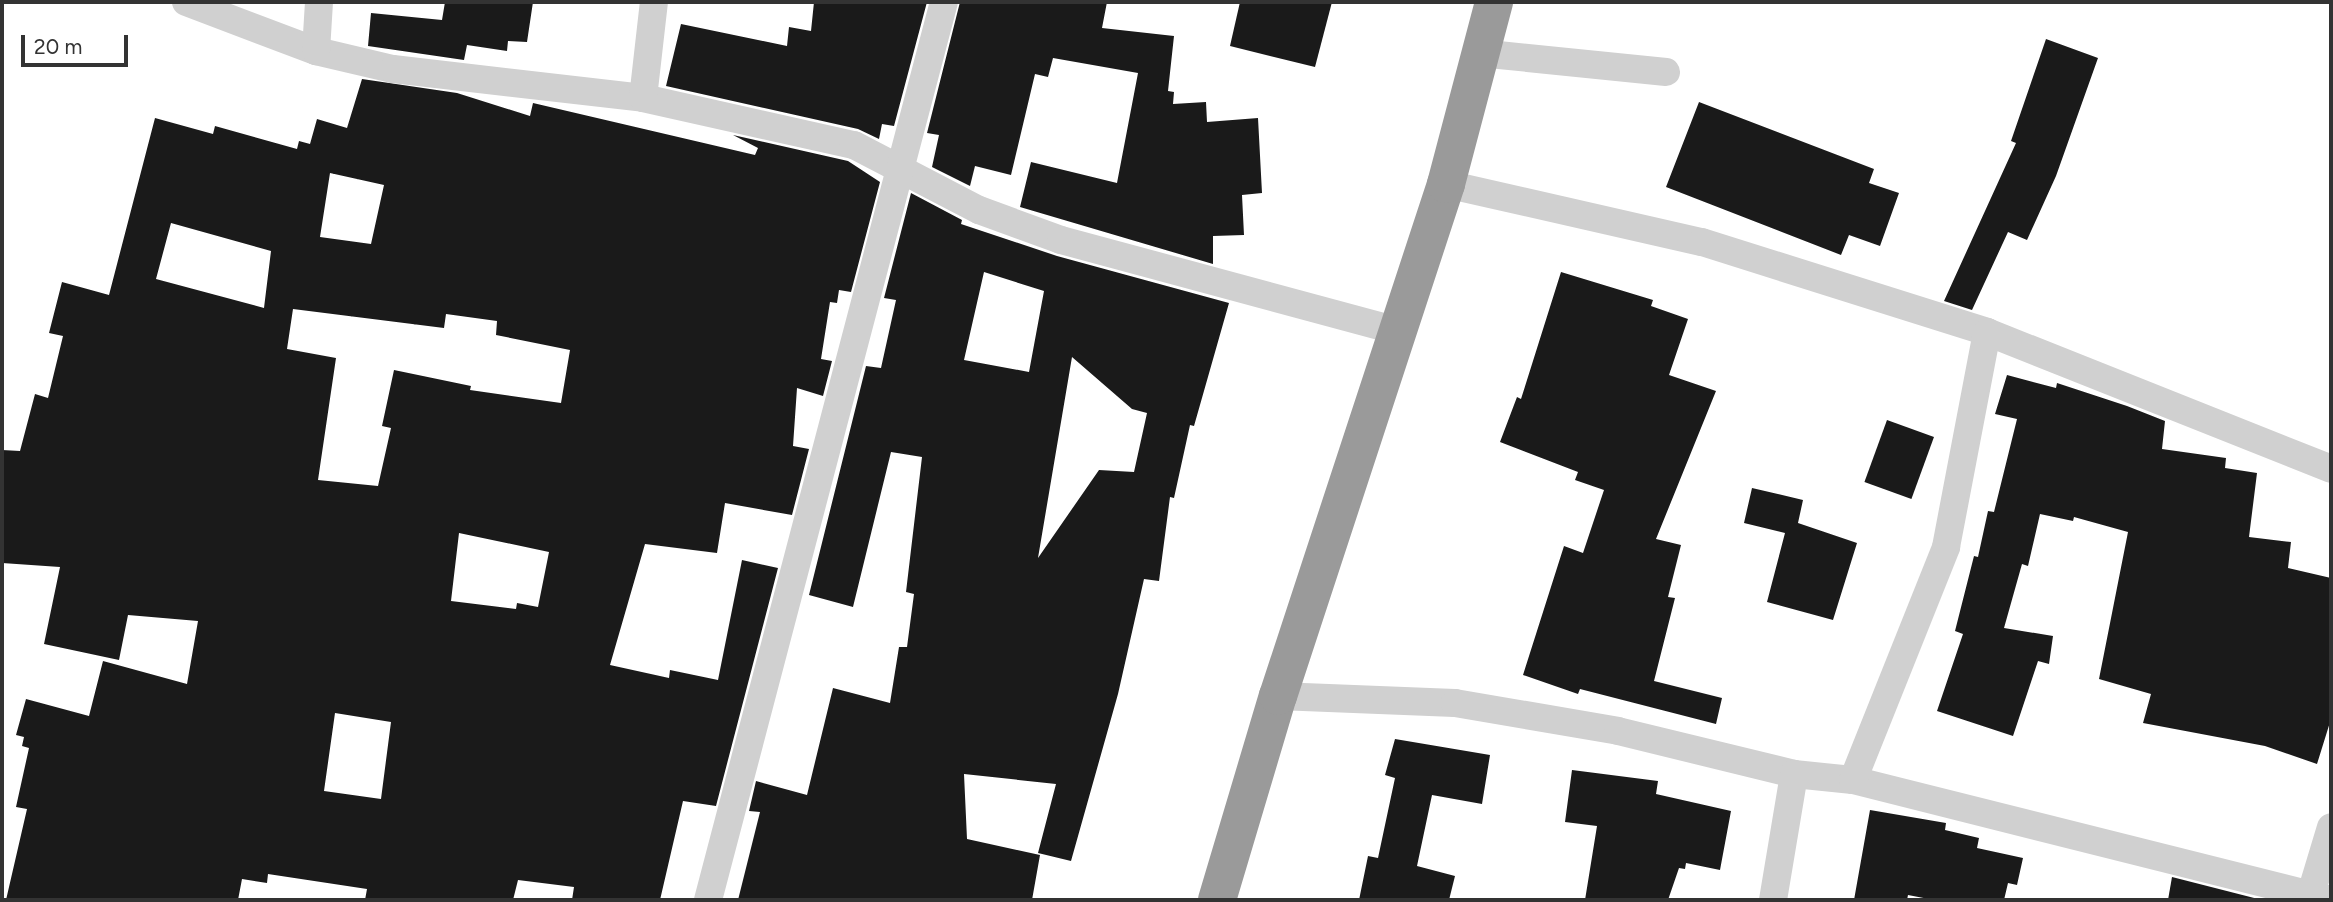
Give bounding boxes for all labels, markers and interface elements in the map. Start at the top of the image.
scale bar [24,21,131,65]
text: 20 m [34,34,82,59]

